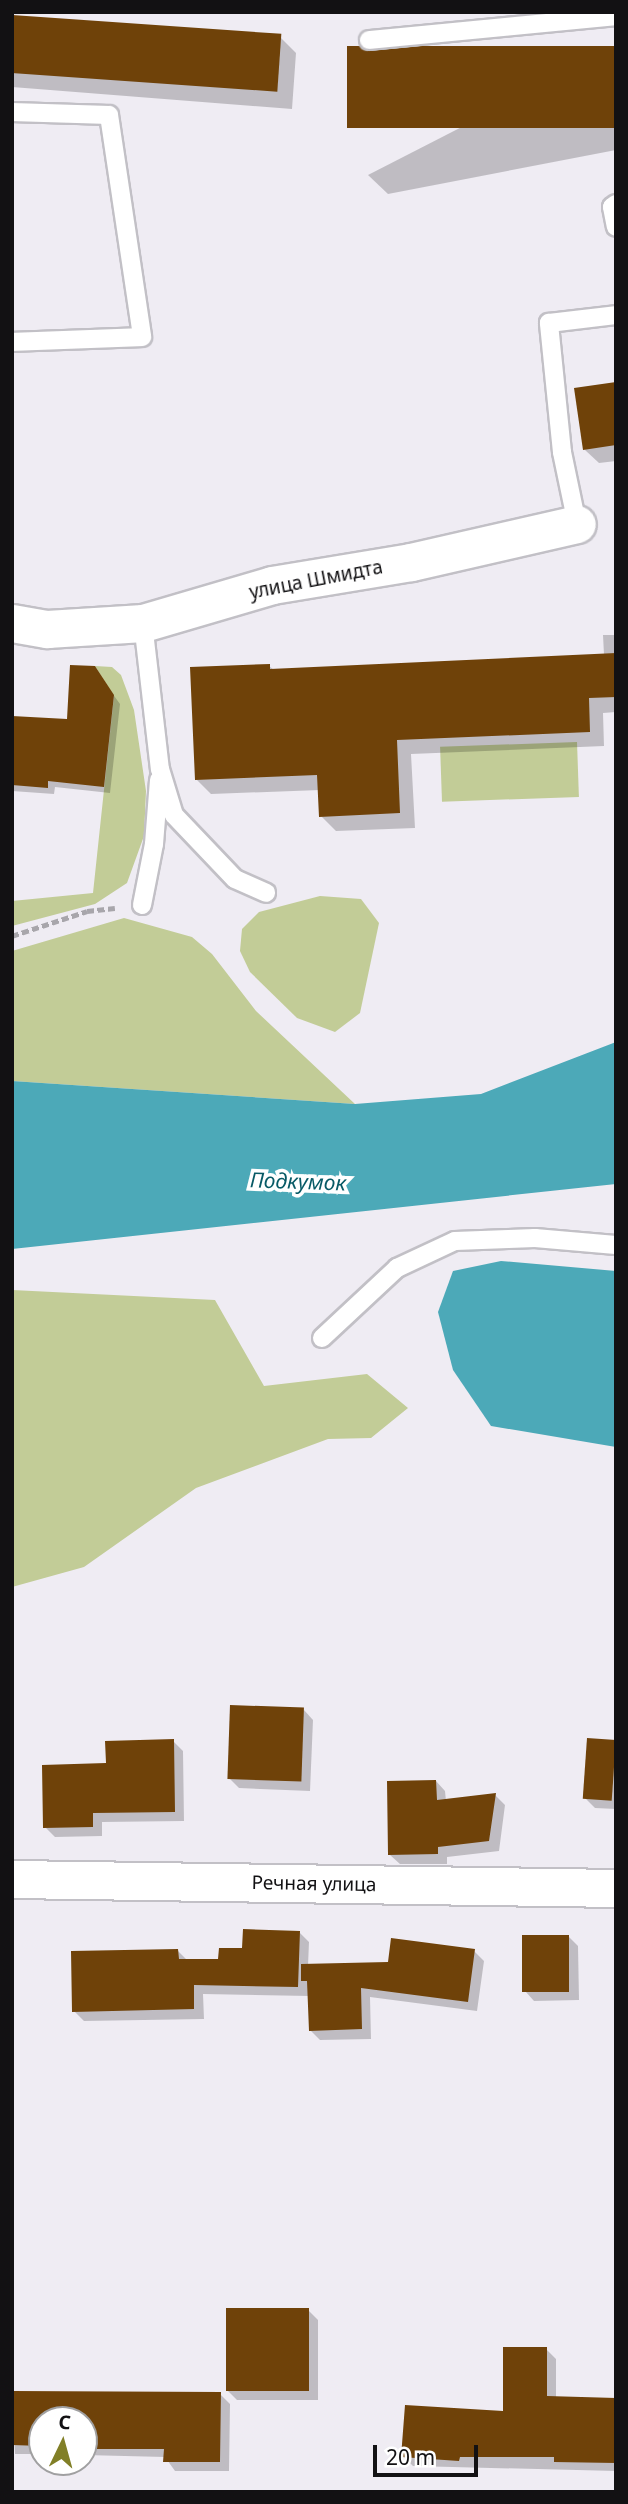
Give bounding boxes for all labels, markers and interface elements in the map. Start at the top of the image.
street label: улица Шмидта [247,556,385,604]
water label: Подкумок [249,1167,347,1195]
street label: Речная улица [251,1872,377,1896]
north arrow [28,2406,98,2476]
text: С [57,2409,72,2436]
scale bar [376,2430,481,2474]
text: 20 m [386,2443,435,2471]

